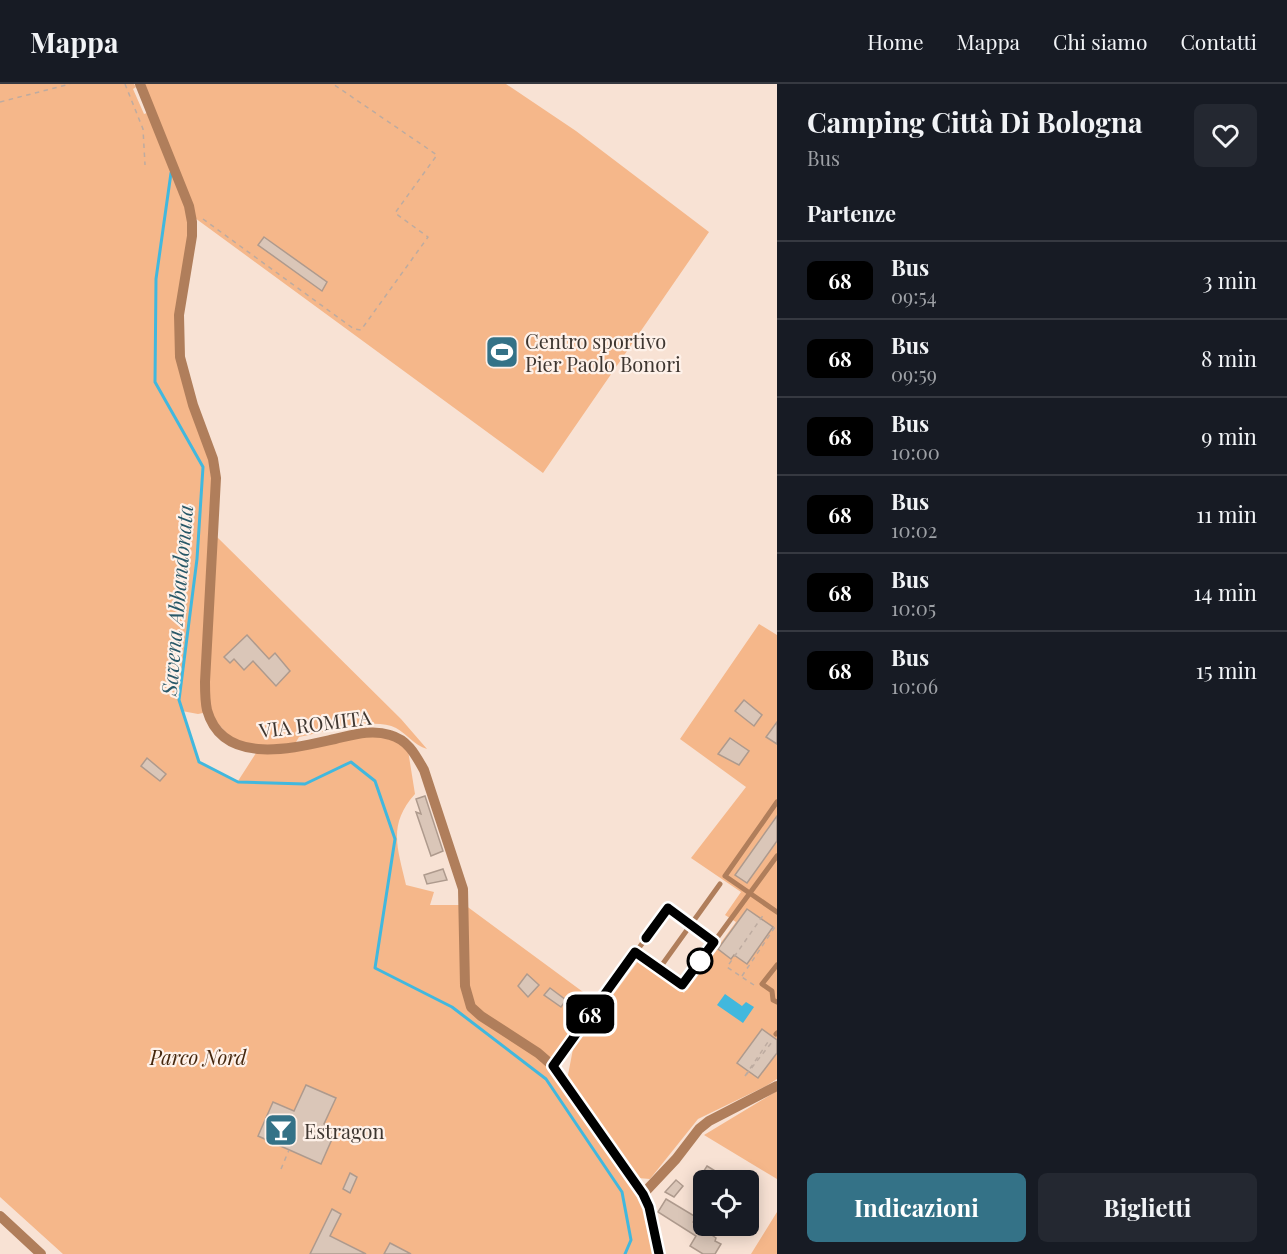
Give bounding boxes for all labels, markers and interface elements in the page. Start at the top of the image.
text: Mappa [30,23,118,60]
text: Home [867,27,924,55]
text: Mappa [957,27,1020,55]
text: Chi siamo [1053,27,1147,55]
text: Contatti [1180,27,1257,55]
text: Camping Città Di Bologna [807,103,1142,140]
button: heart [1194,104,1257,167]
text: Bus [807,144,840,171]
text: Partenze [807,198,896,228]
text: Bus [891,252,929,282]
text: 3 min [1202,265,1257,295]
text: 68 [828,266,852,294]
text: 09:54 [891,282,937,309]
place label: Centro sportivo Pier Paolo Bonori [525,327,681,377]
text: Bus [891,330,929,360]
sports icon: Centro sportivo Pier Paolo Bonori [484,334,520,370]
text: 8 min [1201,343,1257,373]
text: 68 [828,344,852,372]
text: 09:59 [891,360,937,387]
text: Bus [891,408,929,438]
text: 9 min [1201,421,1257,451]
text: 68 [828,422,852,450]
text: 10:00 [891,438,940,465]
text: Bus [891,486,929,516]
text: 11 min [1196,499,1257,529]
text: 68 [828,500,852,528]
water label: Savena Abbandonata [154,503,198,698]
text: 10:02 [891,516,937,543]
text: Bus [891,564,929,594]
text: 14 min [1193,577,1257,607]
text: 68 [828,578,852,606]
text: 10:05 [891,594,936,621]
text: Bus [891,642,929,672]
text: 15 min [1196,655,1257,685]
text: 68 [828,656,852,684]
text: 10:06 [891,672,938,699]
street label: VIA ROMITA [256,703,373,743]
unlabelled marker [687,948,713,974]
line badge: 68 [563,994,617,1034]
text: 68 [578,1000,602,1028]
park label: Parco Nord [149,1043,247,1070]
bar icon: Estragon [263,1112,299,1148]
place label: Estragon [304,1117,384,1144]
map controls [693,1170,759,1236]
button: locate [693,1170,759,1236]
button: Indicazioni [807,1173,1026,1242]
button: Biglietti [1038,1173,1257,1242]

